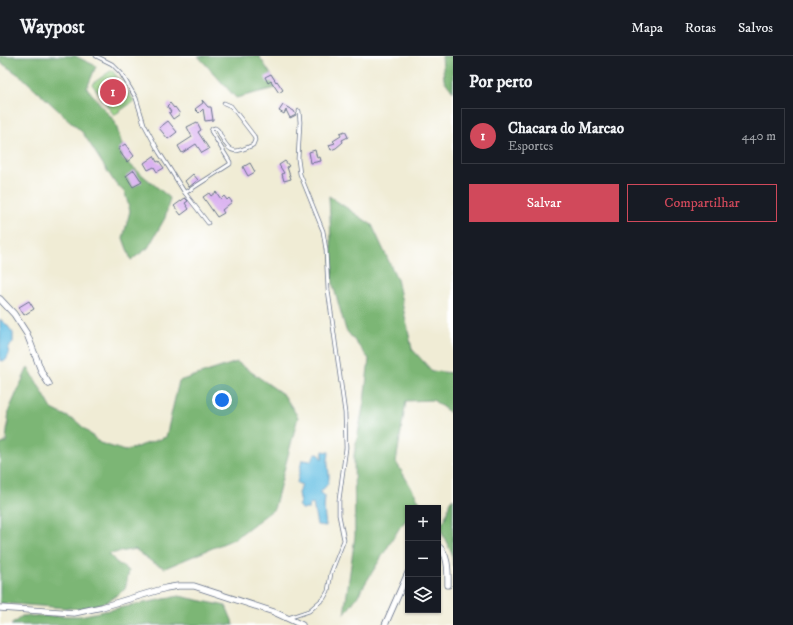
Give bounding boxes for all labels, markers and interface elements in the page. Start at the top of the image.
text: Waypost [20,16,84,39]
text: Mapa [631,19,663,37]
text: Rotas [685,19,716,37]
text: Salvos [738,19,773,37]
text: Por perto [469,71,532,93]
pin: 1 [100,77,126,107]
text: Chacara do Marcao [508,119,624,138]
text: 1 [481,128,485,144]
text: 440 m [741,128,776,144]
text: Esportes [508,138,553,154]
button: Salvar [469,184,619,222]
button: Compartilhar [627,184,777,222]
your location [212,390,232,410]
map controls [405,505,441,613]
button: + [405,505,441,541]
button: − [405,541,441,577]
button: layers [405,577,441,613]

